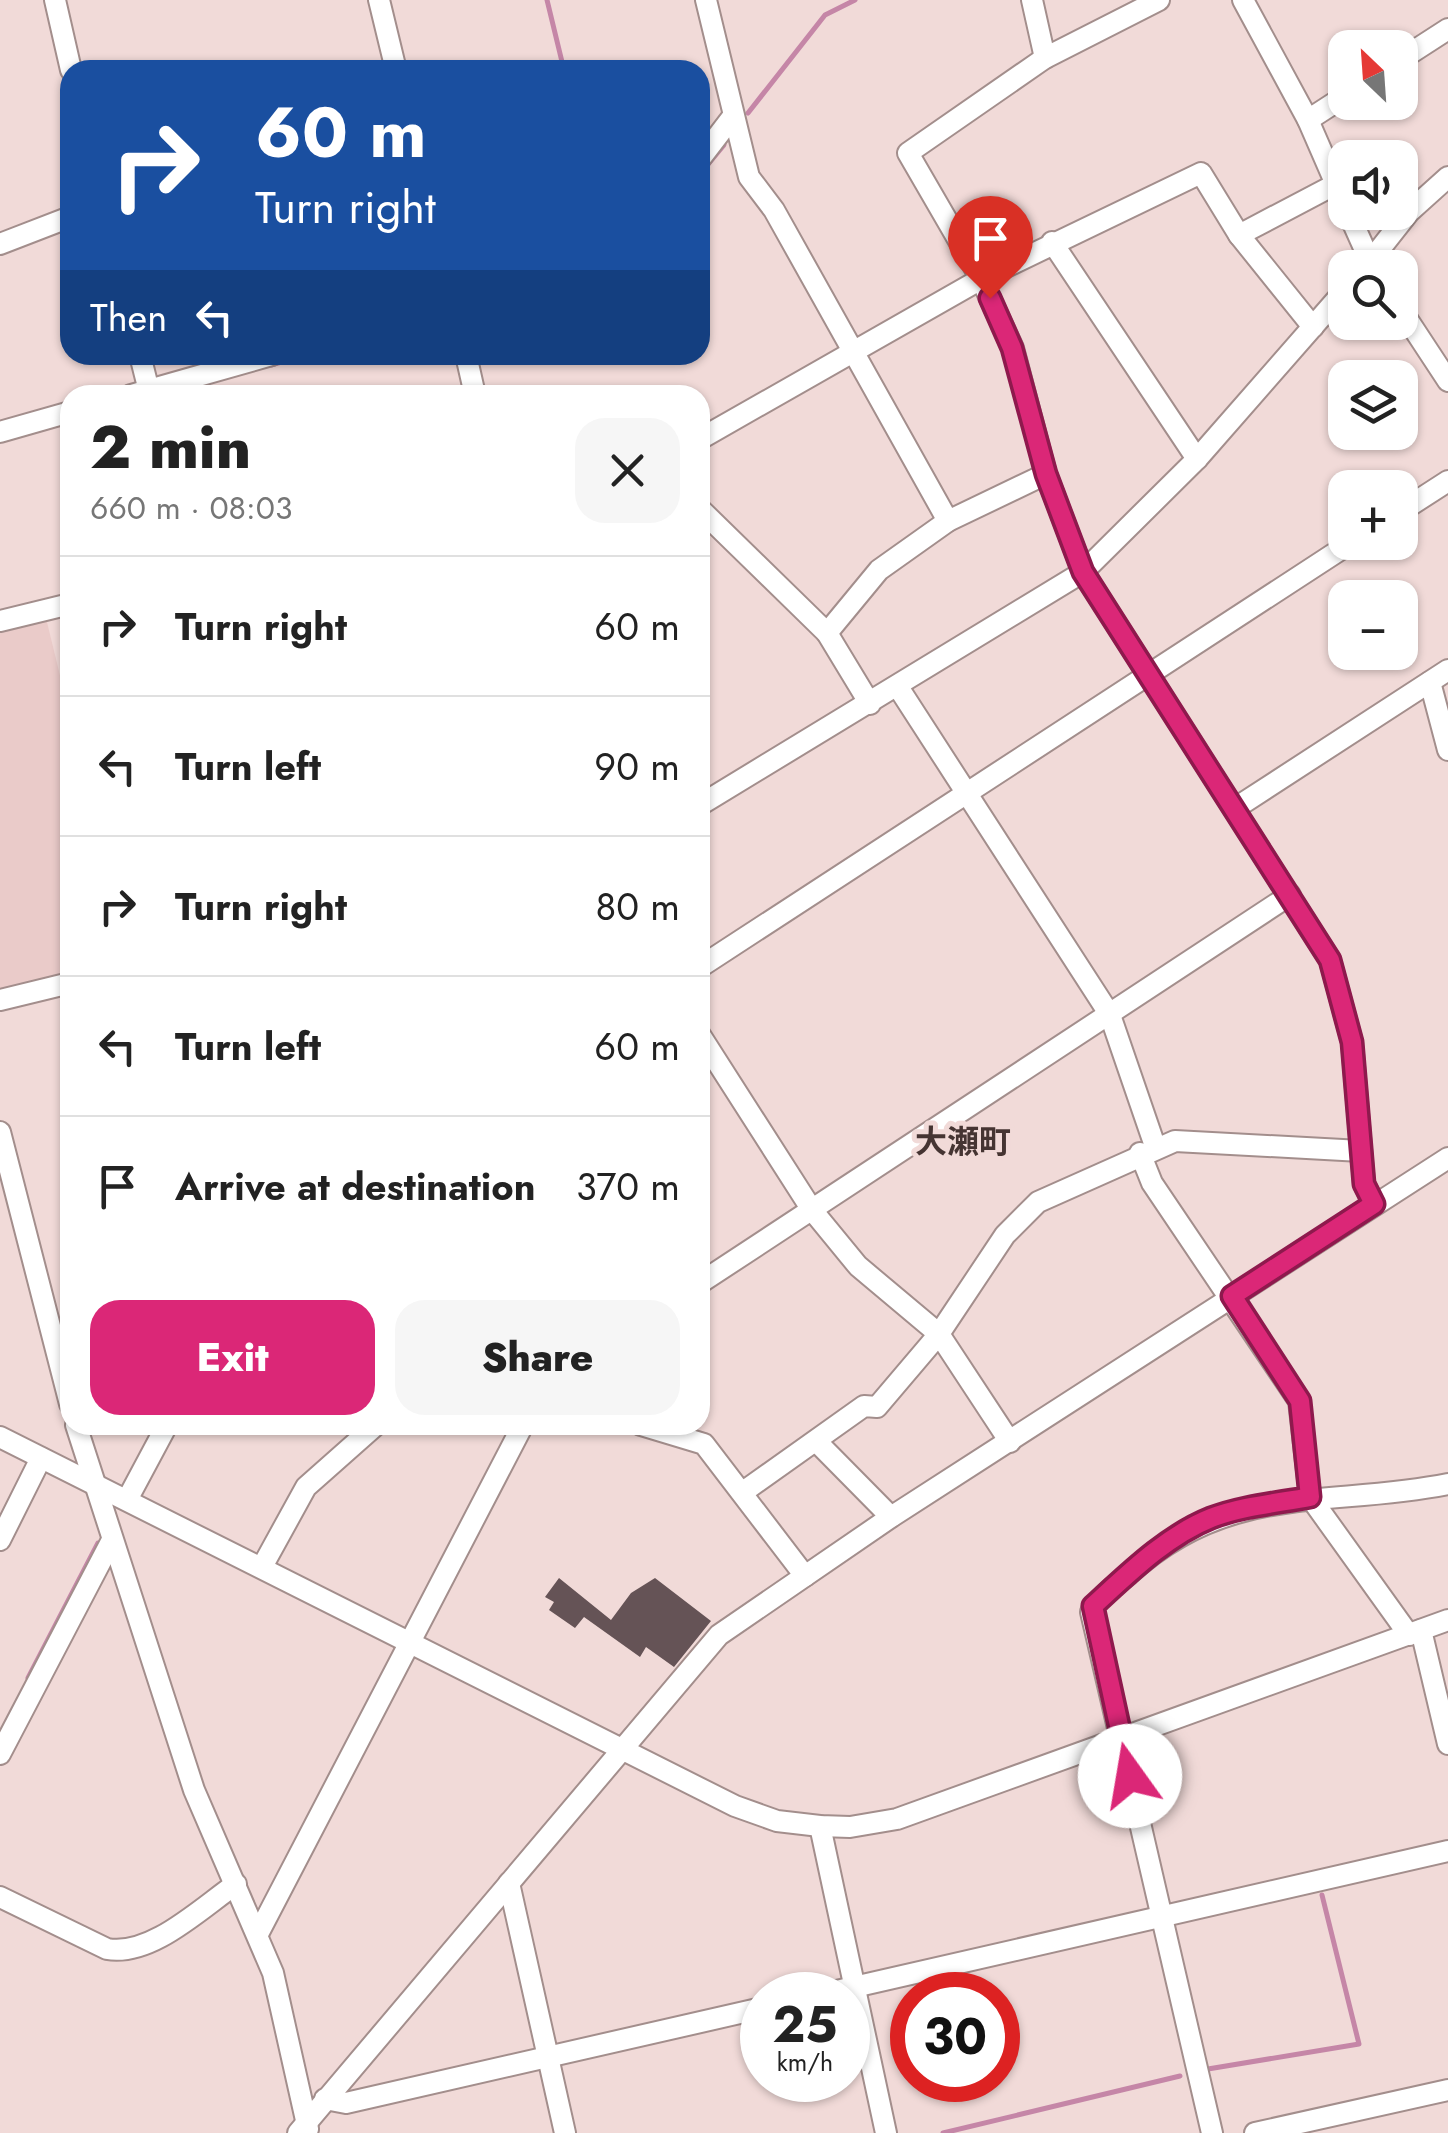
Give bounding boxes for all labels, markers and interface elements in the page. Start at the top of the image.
north arrow [1328,30,1418,120]
map controls [1328,30,1418,670]
text: 60 m [255,82,427,183]
icon: right [90,100,220,230]
button: sound [1328,140,1418,230]
text: Turn right [255,175,436,240]
pin [948,196,1033,299]
icon: arrive [963,211,1018,266]
button: search [1328,250,1418,340]
text: Then [90,290,167,345]
icon: left [187,290,242,345]
button: layers [1328,360,1418,450]
text: 2 min [90,404,251,491]
button: close [575,418,680,523]
button: + [1328,470,1418,560]
text: 660 m · 08:03 [90,485,292,531]
button: − [1328,580,1418,670]
icon: right [90,599,145,654]
text: Turn right [175,599,347,654]
text: 60 m [594,599,680,654]
icon: left [90,739,145,794]
text: Turn left [175,739,321,794]
text: 90 m [594,739,680,794]
icon: right [90,879,145,934]
text: Turn right [175,879,347,934]
text: 80 m [595,879,680,934]
icon: left [90,1019,145,1074]
text: Turn left [175,1019,321,1074]
text: 60 m [594,1019,680,1074]
district label: 大瀬町 [915,1119,1011,1165]
icon: arrive [90,1159,145,1214]
text: Arrive at destination [175,1159,536,1214]
text: 370 m [576,1159,680,1214]
button: Exit [90,1300,375,1415]
button: Share [395,1300,680,1415]
position arrow [1078,1724,1182,1828]
speed limit sign: 30 [890,1972,1020,2102]
text: 25 [772,1988,838,2061]
text: km/h [777,2044,833,2080]

